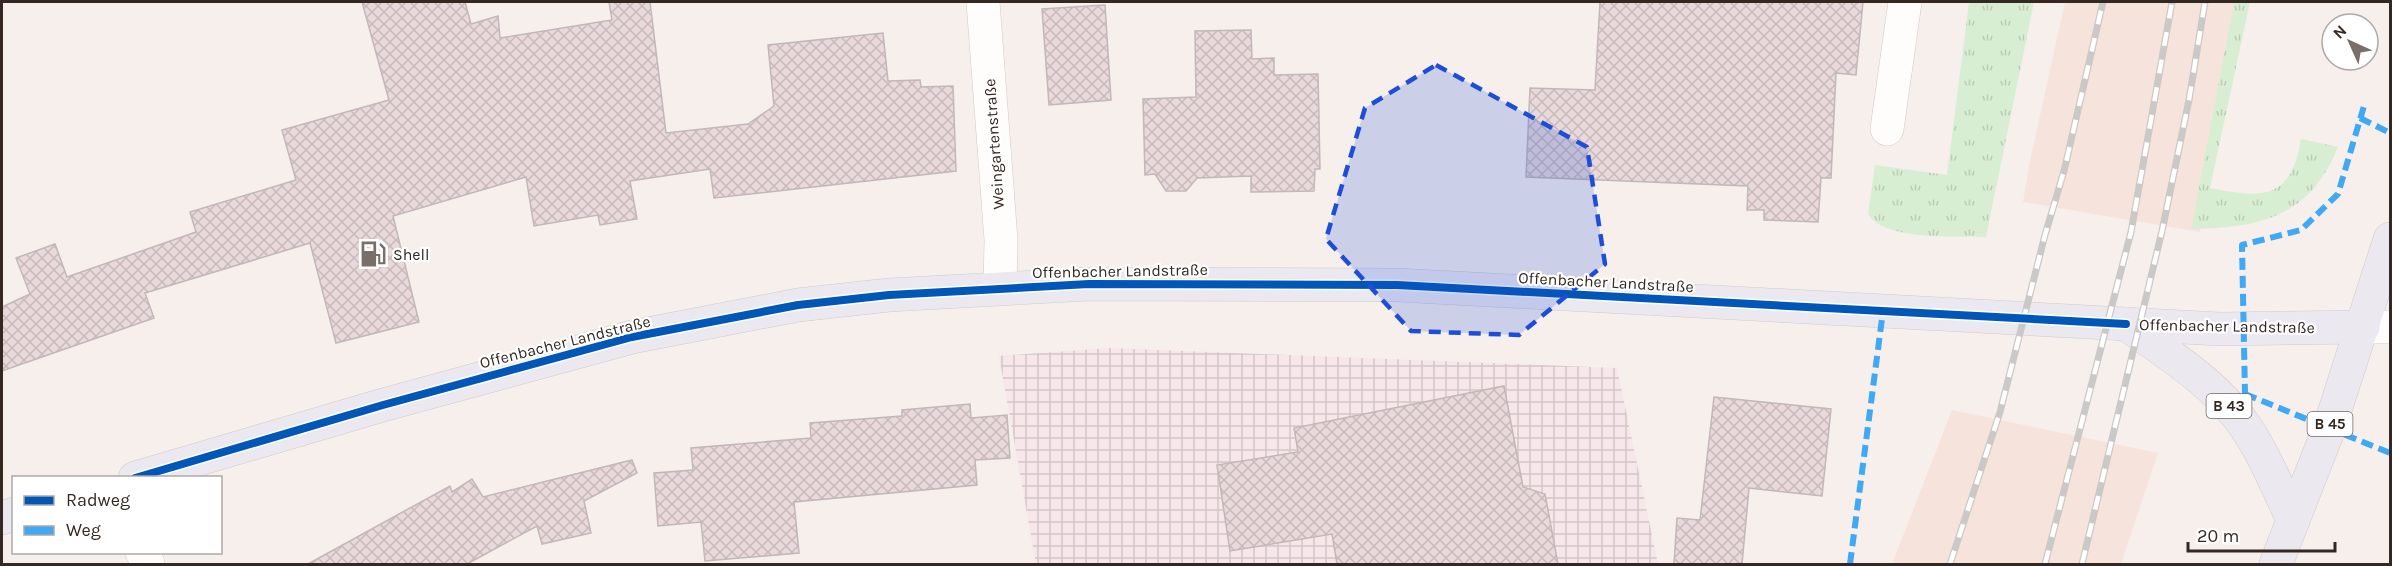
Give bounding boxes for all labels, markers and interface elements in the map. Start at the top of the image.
north arrow [2320,12,2380,72]
text: N [2329,21,2351,43]
street label: Weingartenstraße [980,78,1008,210]
fuel station icon: Shell [358,239,388,269]
place label: Shell [393,245,430,264]
street label: Offenbacher Landstraße [1032,260,1208,282]
street label: Offenbacher Landstraße [1518,268,1694,296]
street label: Offenbacher Landstraße [477,312,653,372]
street label: Offenbacher Landstraße [2139,315,2315,337]
road number: B 43 [2206,394,2252,418]
road number: B 45 [2308,412,2352,436]
legend [12,476,222,554]
text: Radweg [66,489,130,511]
scale bar [2188,515,2335,553]
text: Weg [66,519,101,541]
text: 20 m [2197,525,2239,547]

